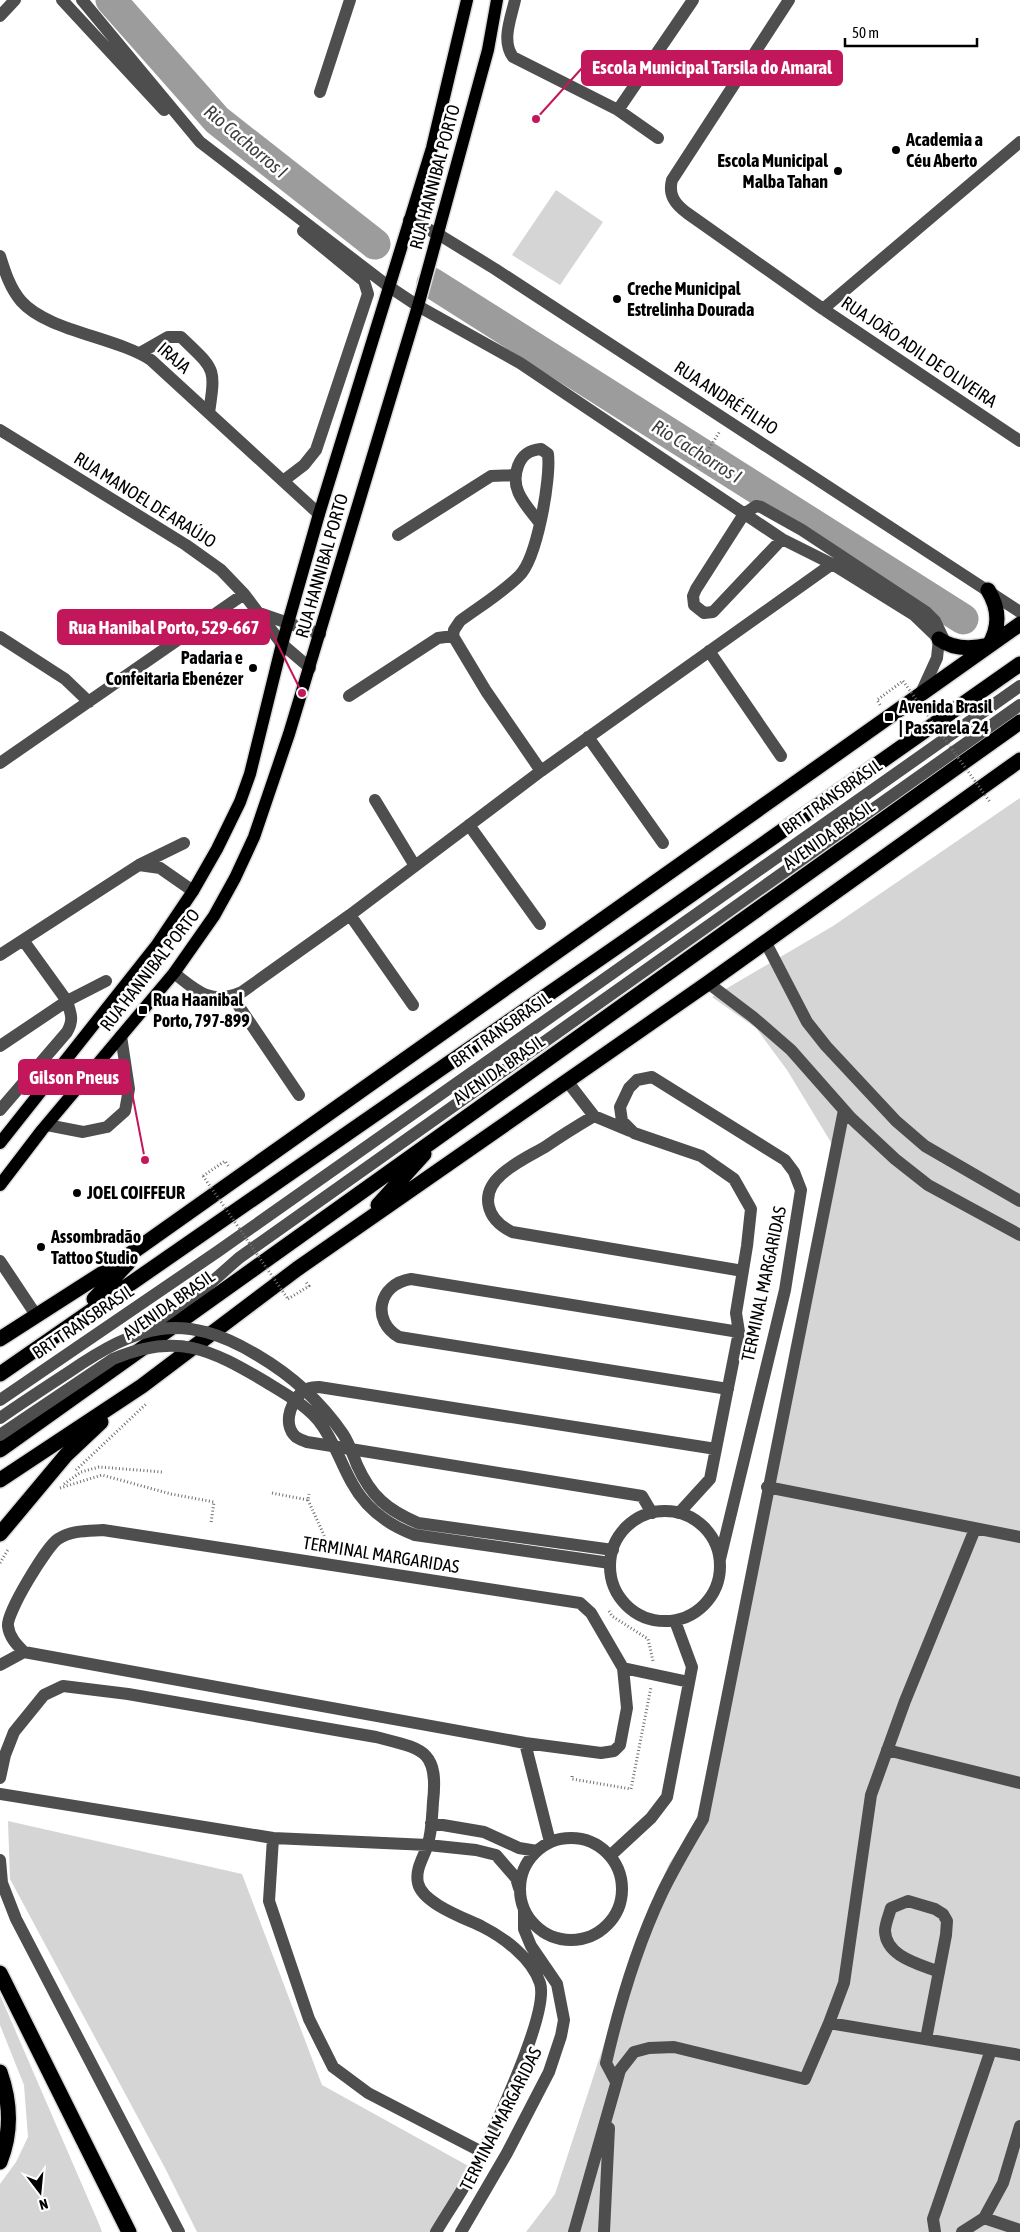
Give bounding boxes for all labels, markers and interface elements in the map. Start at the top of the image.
scale bar [845,15,978,47]
text: 50 m [852,24,879,41]
callout: Escola Municipal Tarsila do Amaral [582,51,842,85]
text: Escola Municipal Tarsila do Amaral [592,56,833,78]
water label: Rio Cachorros I [200,100,292,182]
street label: RUA HANNIBAL PORTO [405,102,464,252]
place label: Academia a Céu Aberto [905,129,983,171]
marker: Academia a Céu Aberto [890,144,902,156]
place label: Escola Municipal Malba Tahan [717,150,828,192]
marker: Escola Municipal Malba Tahan [832,165,844,177]
place label: Creche Municipal Estrelinha Dourada [627,278,754,320]
street label: RUA JOÃO ADIL DE OLIVEIRA [838,292,1001,412]
marker: Creche Municipal Estrelinha Dourada [611,293,623,305]
street label: IRAJA [153,338,195,378]
street label: RUA ANDRÉ FILHO [671,356,782,439]
water label: Rio Cachorros I [648,415,746,487]
street label: RUA MANOEL DE ARAÚJO [70,447,220,552]
street label: RUA HANNIBAL PORTO [291,491,352,640]
callout: Rua Hanibal Porto, 529-667 [58,610,269,644]
text: Rua Hanibal Porto, 529-667 [68,616,260,638]
place label: Padaria e Confeitaria Ebenézer [106,647,244,689]
marker: Padaria e Confeitaria Ebenézer [247,662,259,674]
place label: Avenida Brasil | Passarela 24 [898,696,993,738]
marker: Avenida Brasil | Passarela 24 [883,711,895,723]
street label: BRT TRANSBRASIL [778,754,886,839]
street label: AVENIDA BRASIL [779,795,879,874]
street label: RUA HANNIBAL PORTO [95,904,204,1035]
street label: BRT TRANSBRASIL [447,987,555,1072]
place label: Rua Haanibal Porto, 797-899 [153,989,250,1031]
marker: Rua Haanibal Porto, 797-899 [137,1004,149,1016]
street label: AVENIDA BRASIL [449,1030,549,1109]
callout: Gilson Pneus [19,1060,129,1094]
text: Gilson Pneus [29,1066,119,1088]
place label: JOEL COIFFEUR [86,1182,185,1203]
marker: JOEL COIFFEUR [71,1187,83,1199]
street label: TERMINAL MARGARIDAS [737,1204,790,1363]
place label: Assombradão Tattoo Studio [50,1226,141,1268]
marker: Assombradão Tattoo Studio [35,1241,47,1253]
street label: AVENIDA BRASIL [119,1265,219,1344]
street label: BRT TRANSBRASIL [28,1280,137,1363]
street label: TERMINAL MARGARIDAS [301,1532,461,1577]
street label: TERMINAL MARGARIDAS [455,2043,546,2194]
north arrow [15,2167,65,2217]
text: N [37,2196,50,2213]

